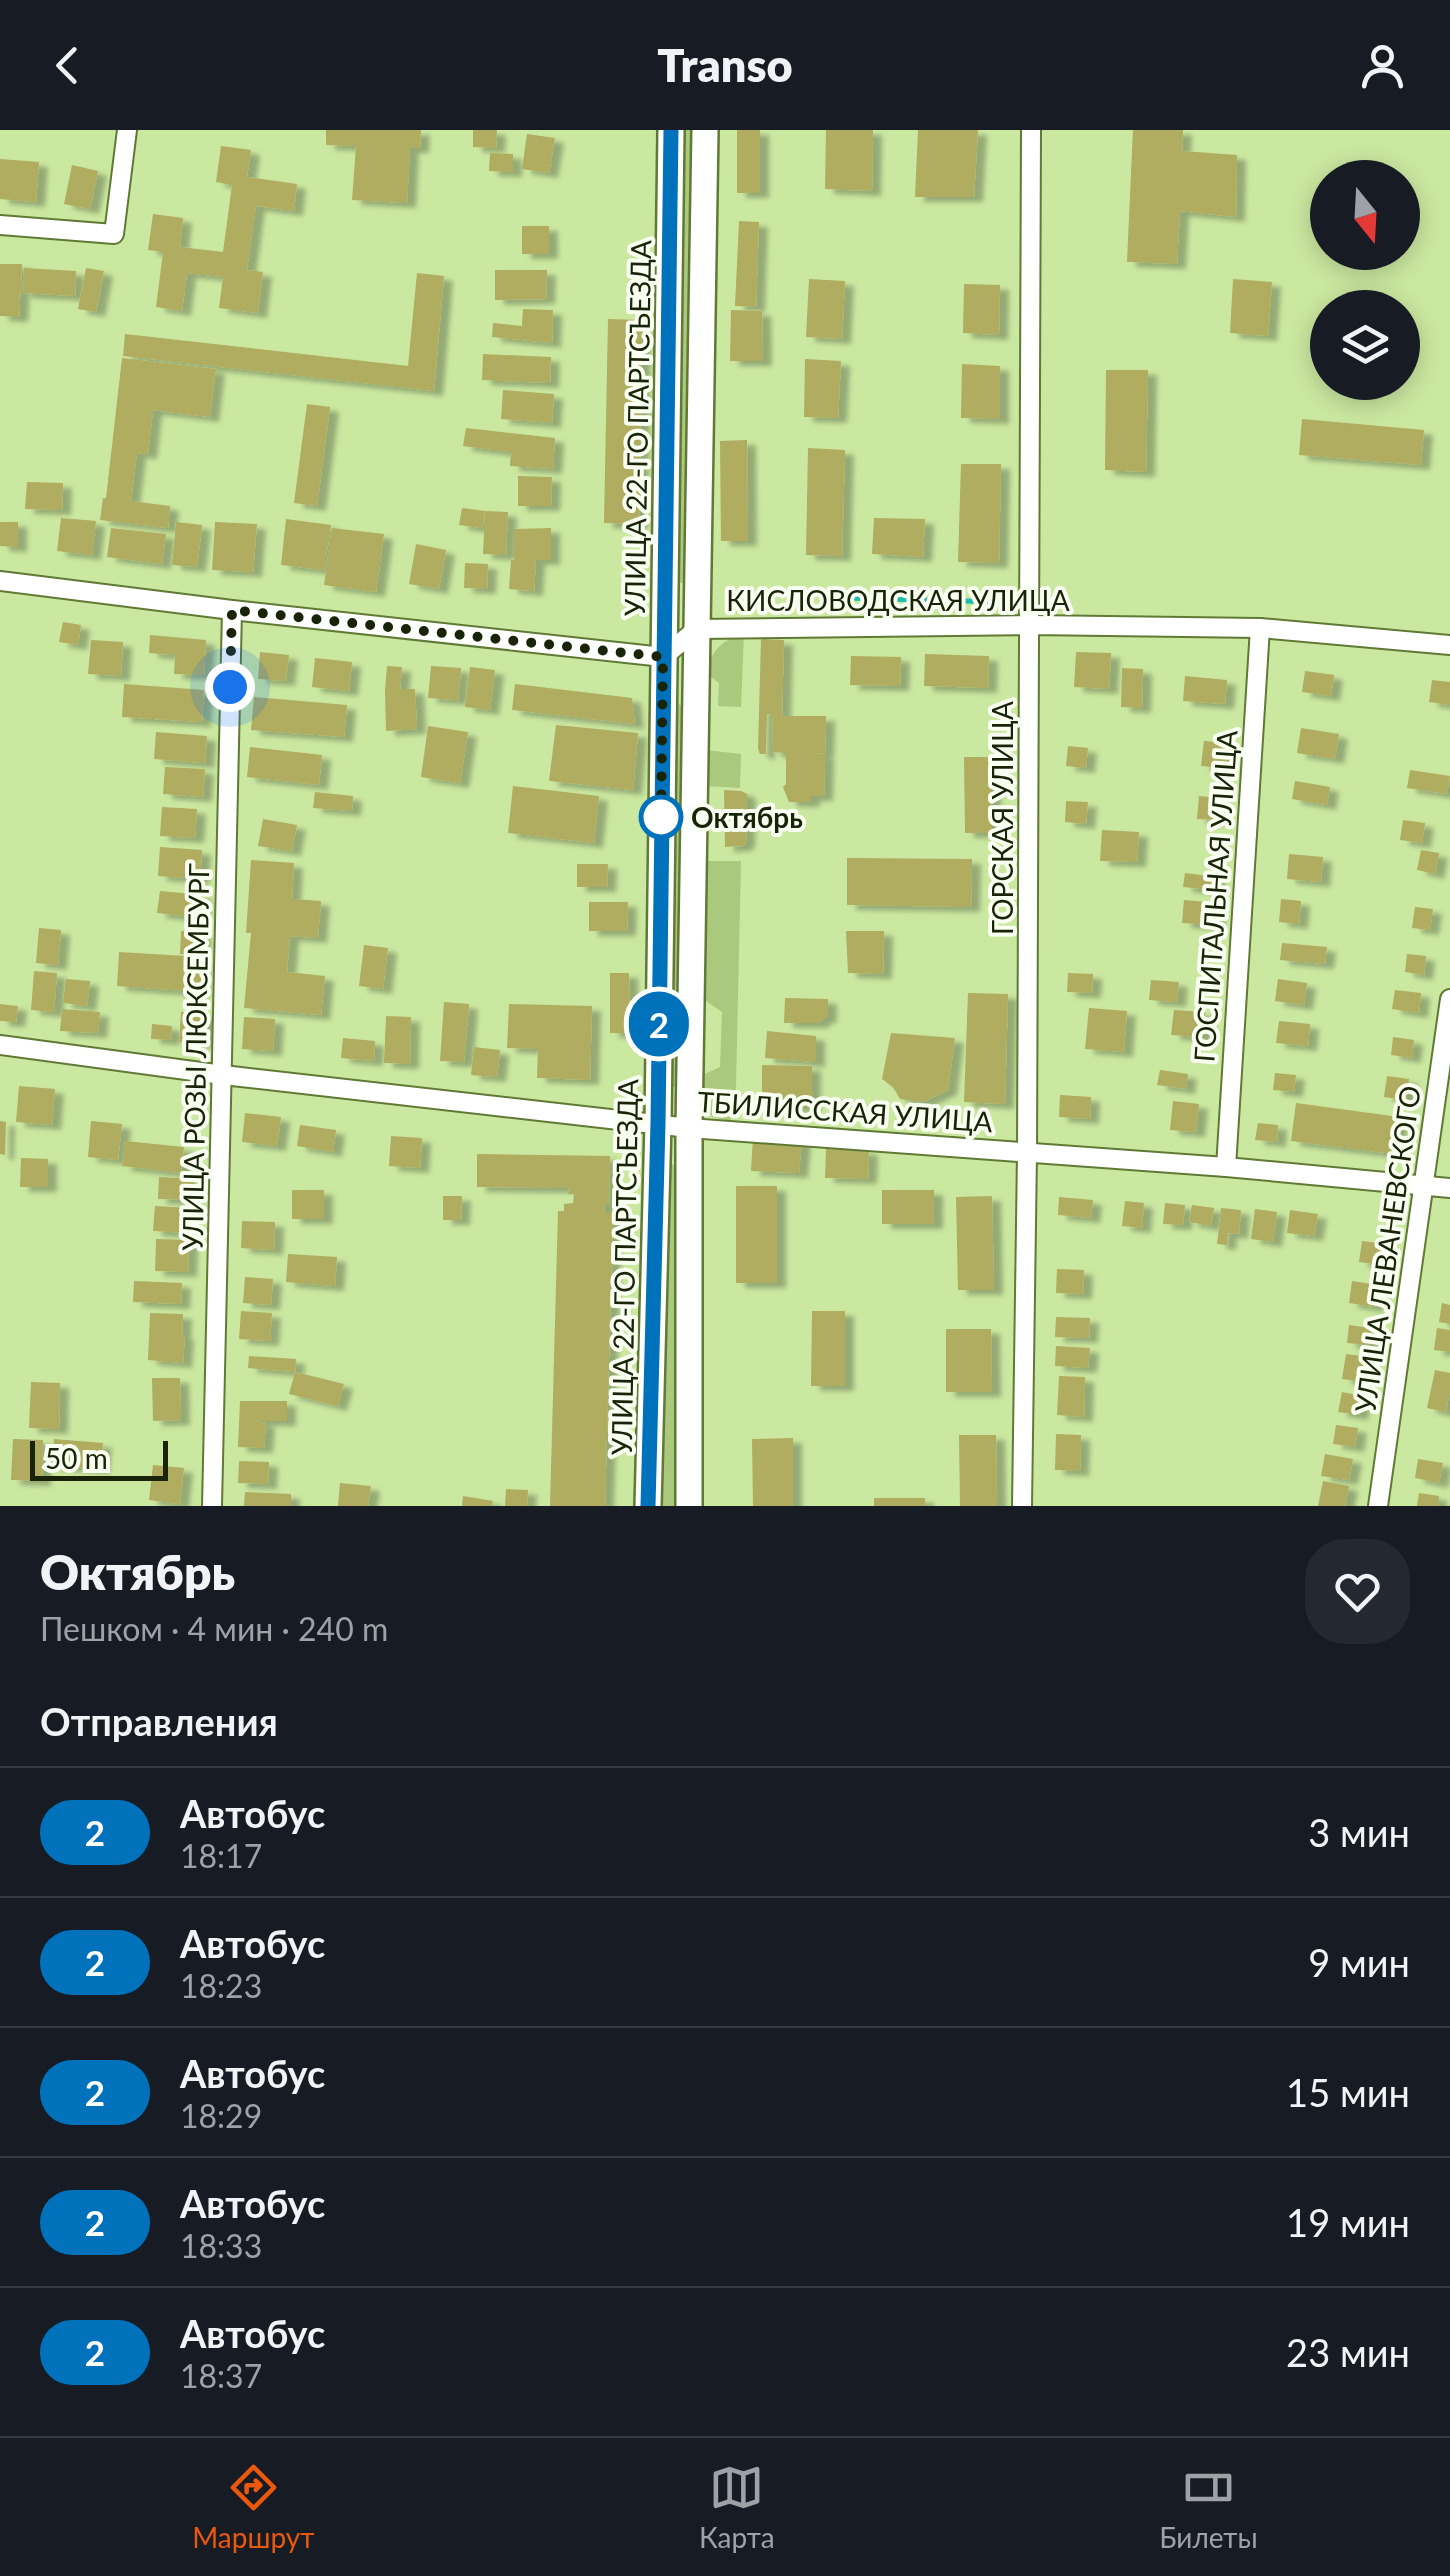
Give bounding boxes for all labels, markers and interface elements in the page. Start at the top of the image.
icon: back [40,38,95,93]
text: Transo [657,38,793,92]
icon: person [1355,38,1410,93]
north arrow [1310,160,1420,270]
map controls [1310,160,1420,400]
street label: УЛИЦА 22-ГО ПАРТСЪЕЗДА [617,239,657,617]
button: layers [1310,290,1420,400]
street label: КИСЛОВОДСКАЯ УЛИЦА [726,583,1070,617]
your location [205,662,255,712]
street label: ГОРСКАЯ УЛИЦА [985,701,1019,935]
street label: ГОСПИТАЛЬНАЯ УЛИЦА [1186,729,1244,1063]
marker: Октябрь [640,796,682,838]
place label: Октябрь [691,800,803,834]
street label: УЛИЦА РОЗЫ ЛЮКСЕМБУРГ [175,863,215,1251]
line badge: 2 [626,992,692,1056]
text: 2 [649,1003,669,1045]
street label: УЛИЦА 22-ГО ПАРТСЪЕЗДА [604,1078,644,1456]
street label: УЛИЦА ЛЕВАНЕВСКОГО [1347,1083,1427,1415]
street label: ТБИЛИССКАЯ УЛИЦА [696,1084,994,1138]
scale bar [30,1436,168,1481]
text: 50 m [45,1441,108,1475]
button: heart [1305,1539,1410,1644]
text: Октябрь [40,1543,235,1600]
text: Пешком · 4 мин · 240 m [40,1609,388,1648]
text: Отправления [40,1698,278,1744]
text: Автобус [180,1790,325,1836]
text: 3 мин [1308,1809,1410,1855]
text: 2 [85,1811,105,1853]
text: 18:17 [180,1836,262,1875]
text: Автобус [180,1920,325,1966]
text: 9 мин [1308,1939,1410,1985]
text: 2 [85,1941,105,1983]
text: 18:23 [180,1966,262,2005]
text: Автобус [180,2050,325,2096]
text: 15 мин [1286,2069,1410,2115]
text: 2 [85,2071,105,2113]
text: 18:29 [180,2096,262,2135]
text: Автобус [180,2180,325,2226]
text: 19 мин [1286,2199,1410,2245]
text: 2 [85,2201,105,2243]
text: 18:33 [180,2226,262,2265]
text: Автобус [180,2310,325,2356]
text: 23 мин [1286,2329,1410,2375]
text: 2 [85,2331,105,2373]
text: 18:37 [180,2356,262,2395]
tab: Маршрут [192,2460,314,2554]
tab: Карта [699,2460,775,2554]
tab: Билеты [1159,2460,1258,2554]

